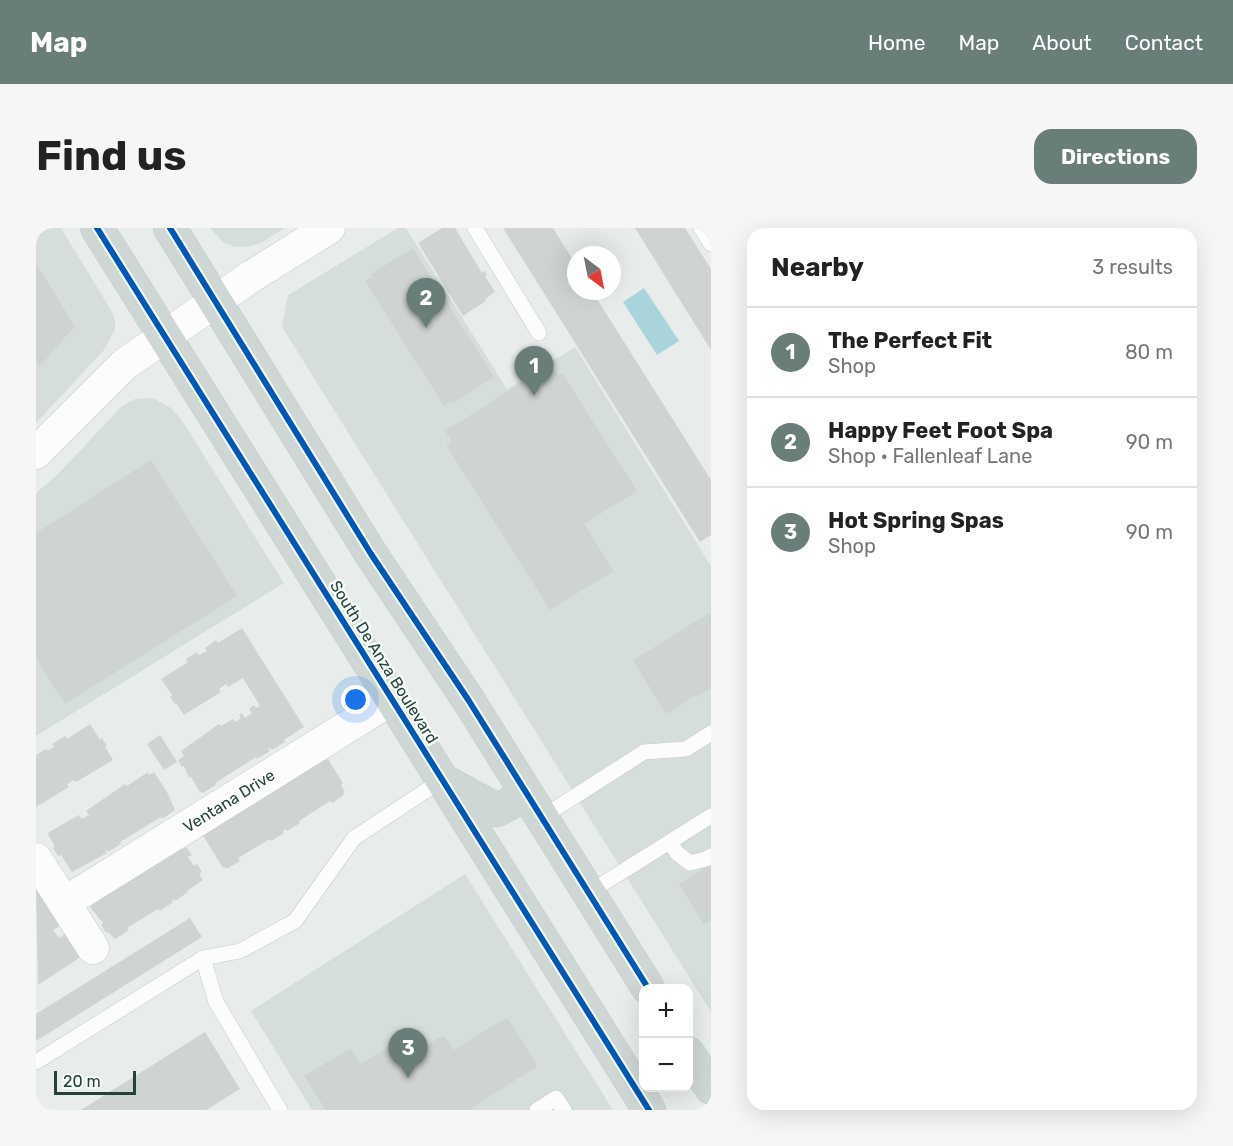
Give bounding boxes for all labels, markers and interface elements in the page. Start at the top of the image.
text: Map [30,26,87,59]
text: Home [868,30,925,55]
text: Map [958,30,999,55]
text: About [1032,30,1092,55]
text: Contact [1125,30,1203,55]
button: Directions [1034,129,1197,184]
text: Find us [36,131,187,181]
north arrow [567,246,621,300]
text: Nearby [771,252,864,283]
text: 3 results [1092,255,1173,279]
pin: 2 [406,279,446,328]
text: The Perfect Fit [828,327,992,354]
text: 1 [786,340,795,364]
text: 80 m [1125,340,1173,364]
pin: 1 [514,346,554,396]
text: Shop [828,354,876,378]
text: Happy Feet Foot Spa [828,417,1053,444]
text: 2 [784,430,797,454]
text: 90 m [1126,430,1173,454]
text: Shop · Fallenleaf Lane [828,444,1032,468]
text: Hot Spring Spas [828,507,1004,534]
text: 3 [784,520,797,544]
text: 90 m [1126,520,1173,544]
text: Shop [828,534,876,558]
street label: South De Anza Boulevard [326,577,442,747]
your location [341,685,370,714]
street label: Ventana Drive [179,765,278,836]
map controls [639,984,693,1092]
button: + [639,984,693,1038]
pin: 3 [388,1028,428,1078]
button: − [639,1038,693,1092]
scale bar [54,1068,136,1096]
text: 20 m [63,1072,101,1091]

